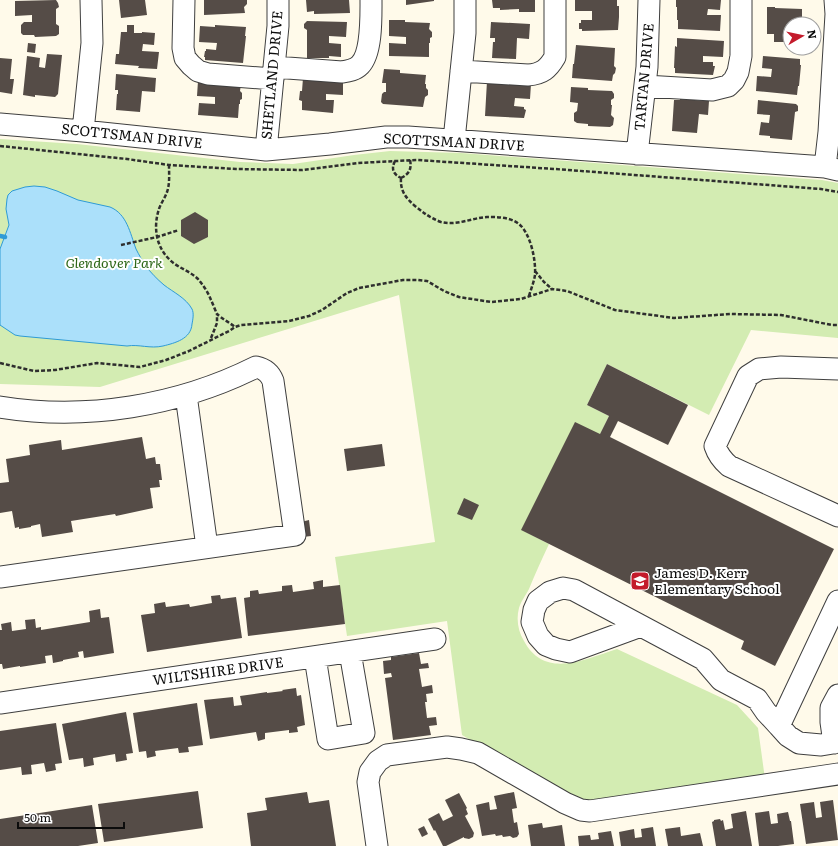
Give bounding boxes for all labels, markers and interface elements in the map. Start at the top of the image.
street label: SHETLAND DRIVE [255,10,287,140]
north arrow [782,16,822,56]
street label: TARTAN DRIVE [628,22,658,131]
text: N [804,28,821,40]
street label: SCOTTSMAN DRIVE [61,118,204,152]
street label: SCOTTSMAN DRIVE [383,127,525,155]
park label: Glendover Park [65,252,163,272]
place label: James D. Kerr Elementary School [654,562,780,598]
school or university icon: James D. Kerr Elementary School [629,570,651,592]
street label: WILTSHIRE DRIVE [151,651,285,689]
scale bar [18,804,124,830]
text: 50 m [24,808,51,826]

